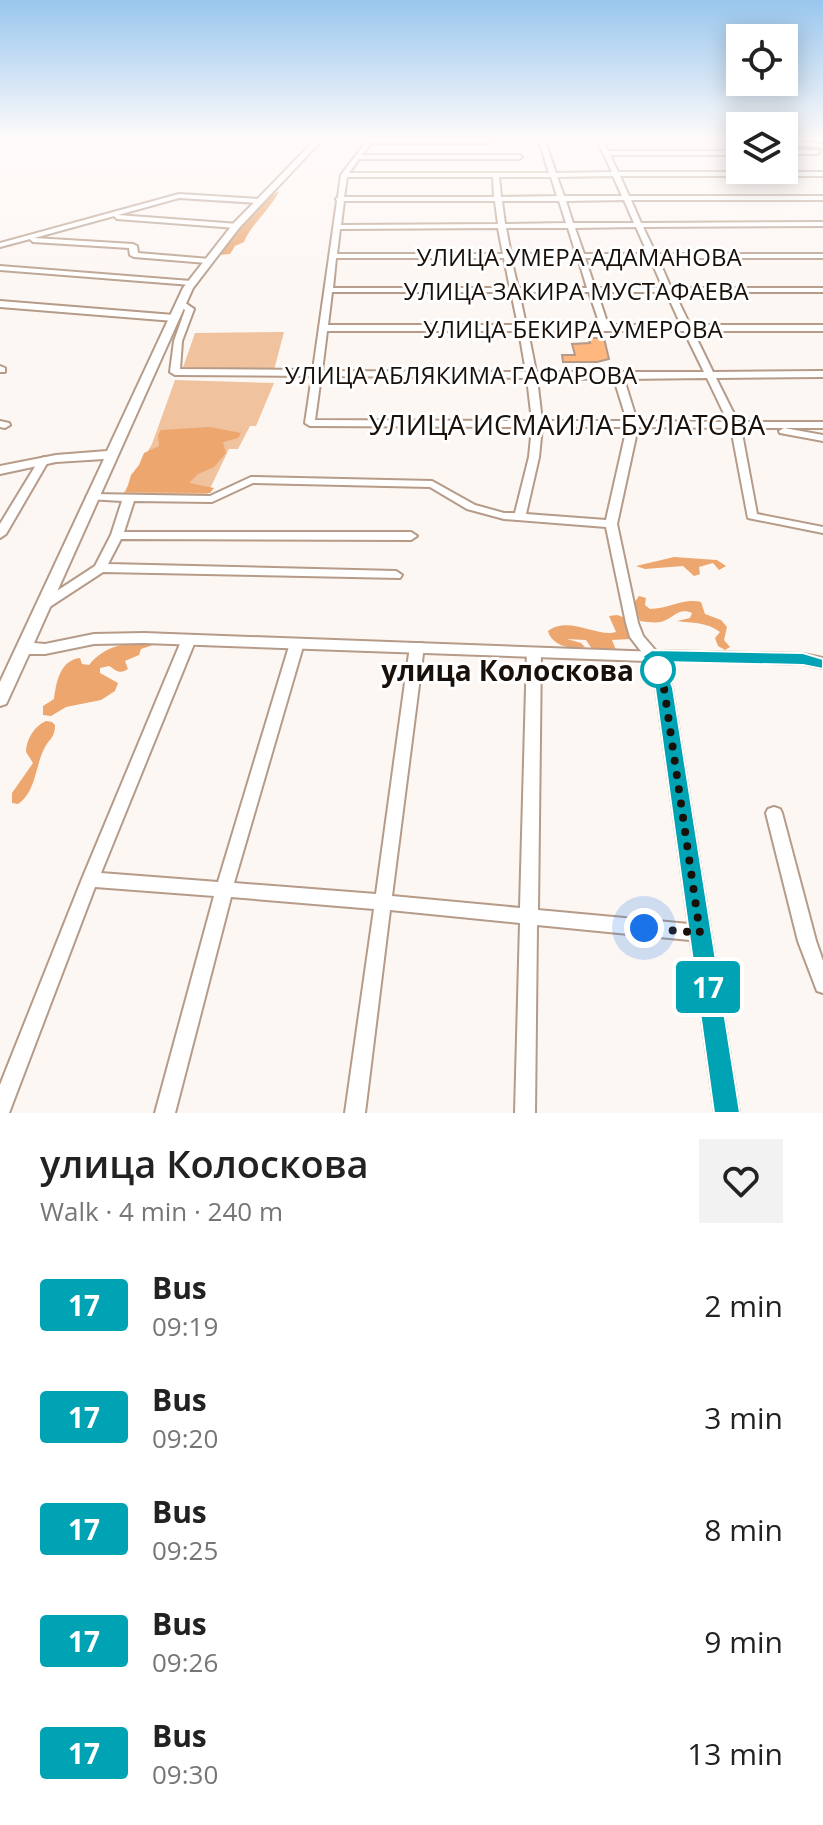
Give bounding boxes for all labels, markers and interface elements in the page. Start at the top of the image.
map controls [726,24,798,184]
button: locate [726,24,798,96]
button: layers [726,112,798,184]
street label: УЛИЦА УМЕРА АДАМАНОВА [416,240,742,273]
street label: УЛИЦА ЗАКИРА МУСТАФАЕВА [403,274,749,307]
street label: УЛИЦА БЕКИРА УМЕРОВА [423,312,723,345]
street label: УЛИЦА АБЛЯКИМА ГАФАРОВА [285,358,638,391]
street label: УЛИЦА ИСМАИЛА БУЛАТОВА [369,405,766,443]
place label: улица Колоскова [381,651,634,689]
marker: улица Колоскова [641,653,675,687]
your location [624,908,664,948]
line badge: 17 [672,961,744,1013]
text: 17 [692,968,724,1006]
text: улица Колоскова [40,1137,369,1189]
button: heart [699,1139,783,1223]
text: Walk · 4 min · 240 m [40,1193,283,1229]
text: Bus [152,1267,207,1308]
text: 2 min [704,1285,783,1326]
text: 17 [68,1286,100,1324]
text: 09:19 [152,1308,218,1344]
text: Bus [152,1379,207,1420]
text: 3 min [704,1397,783,1438]
text: 17 [68,1398,100,1436]
text: 09:20 [152,1420,218,1456]
text: Bus [152,1491,207,1532]
text: 8 min [704,1509,783,1550]
text: 17 [68,1510,100,1548]
text: 09:25 [152,1532,218,1568]
text: Bus [152,1603,207,1644]
text: 9 min [704,1621,783,1662]
text: 17 [68,1622,100,1660]
text: 09:26 [152,1644,218,1680]
text: Bus [152,1715,207,1756]
text: 13 min [687,1733,783,1774]
text: 17 [68,1734,100,1772]
text: 09:30 [152,1756,218,1792]

